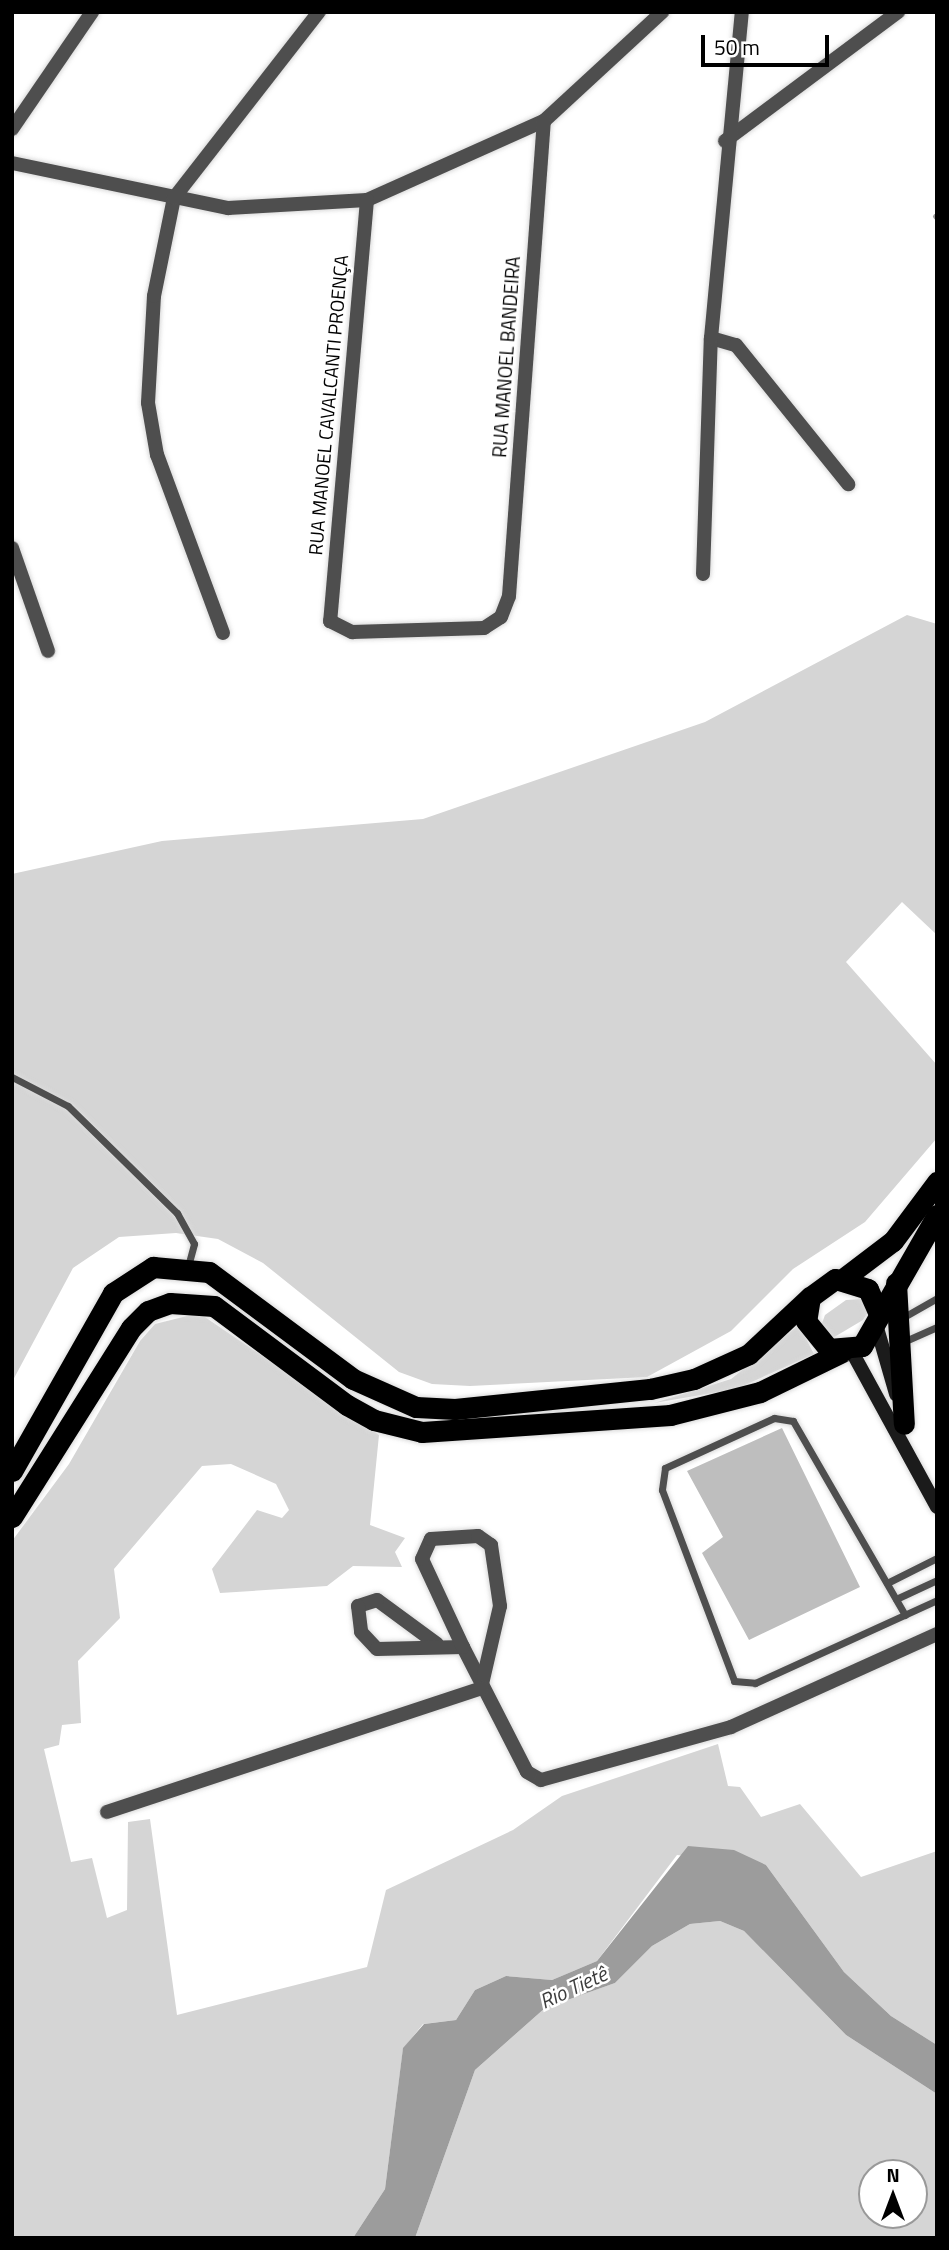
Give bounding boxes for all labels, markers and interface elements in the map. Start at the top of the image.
scale bar [704,21,832,65]
text: 50 m [714,31,760,63]
street label: RUA MANOEL CAVALCANTI PROENÇA [304,254,352,556]
street label: RUA MANOEL BANDEIRA [488,256,524,458]
water label: Rio Tietê [535,1960,611,2014]
north arrow [858,2159,928,2229]
text: N [886,2160,900,2189]

